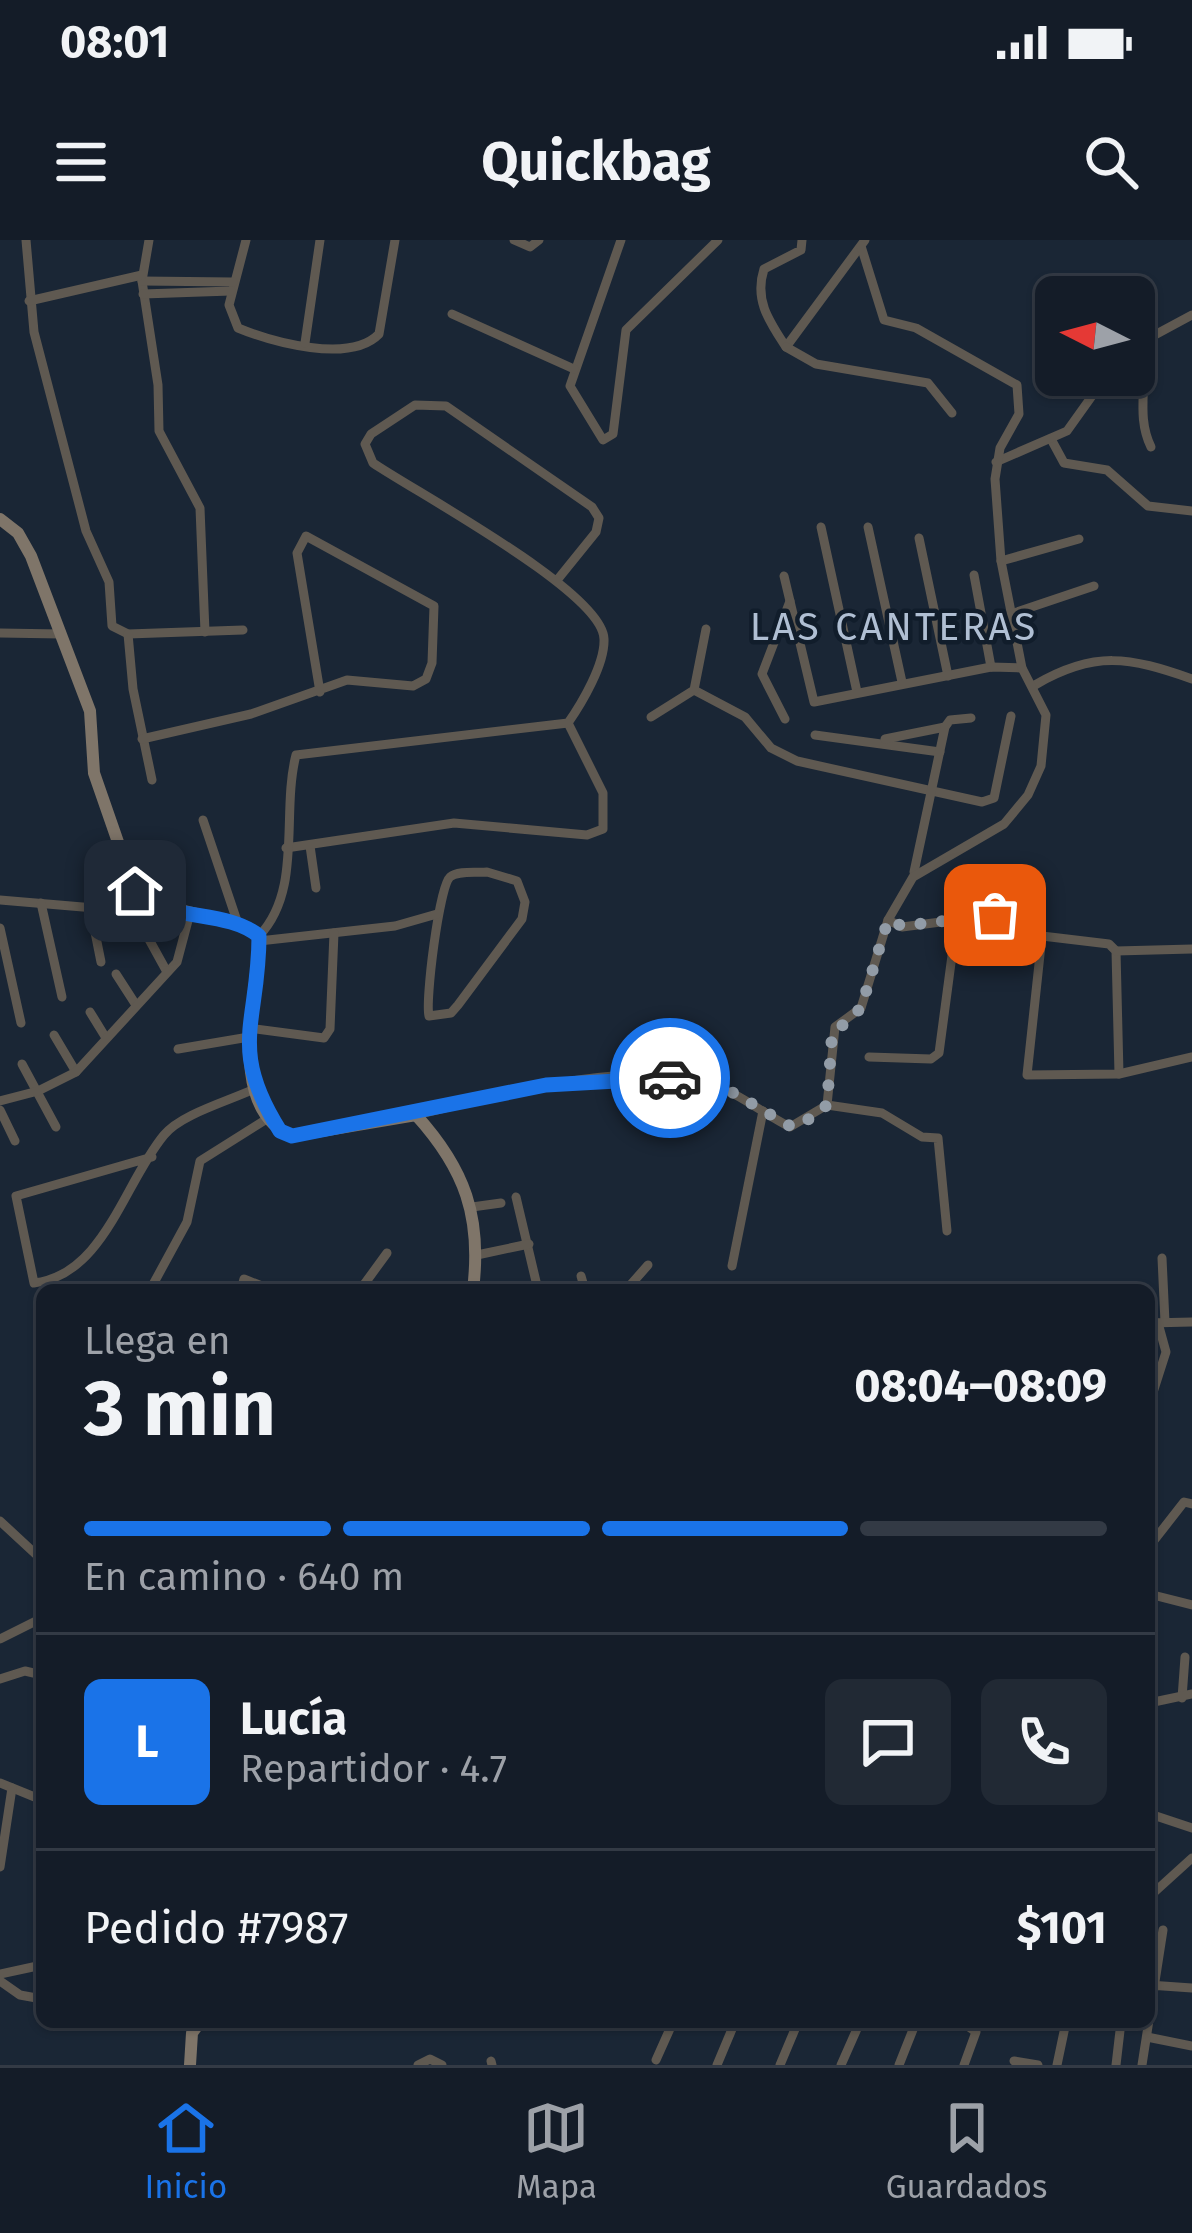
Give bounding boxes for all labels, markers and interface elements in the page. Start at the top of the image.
text: 08:01 [60,15,170,69]
icon: menu [48,129,114,195]
icon: search [1078,129,1144,195]
text: Quickbag [481,130,711,194]
north arrow [1035,276,1155,396]
map controls [1035,276,1155,396]
district label: LAS CANTERAS [750,604,1038,650]
pin [84,840,186,942]
icon: home [102,858,168,924]
pin [944,864,1046,966]
icon: bag [962,882,1028,948]
courier [610,1018,730,1138]
icon: car [637,1045,703,1111]
text: Llega en [84,1318,231,1364]
text: 08:04–08:09 [854,1359,1107,1413]
text: 3 min [84,1362,276,1456]
text: En camino · 640 m [84,1554,404,1600]
button: chat [825,1679,951,1805]
button: phone [981,1679,1107,1805]
text: Lucía [240,1692,347,1746]
text: L [135,1715,159,1769]
text: Repartidor · 4.7 [240,1746,507,1792]
text: Pedido #7987 [84,1901,348,1955]
text: $101 [1017,1901,1107,1955]
tab: Inicio [144,2095,227,2207]
tab: Mapa [516,2095,597,2207]
tab: Guardados [886,2095,1048,2207]

